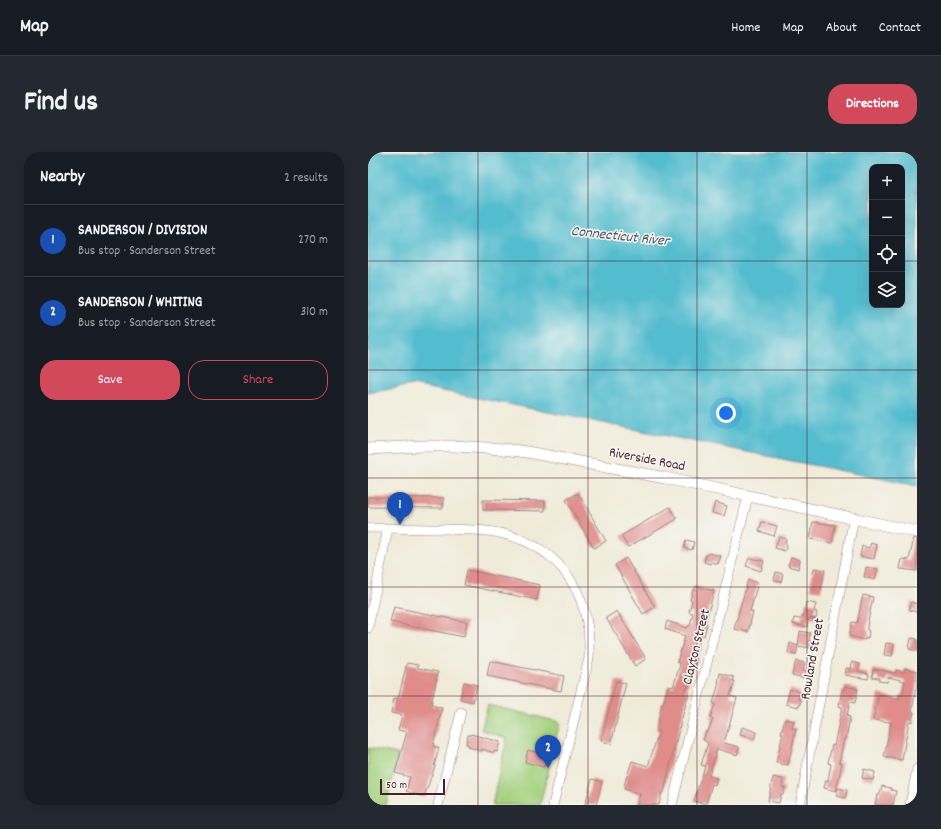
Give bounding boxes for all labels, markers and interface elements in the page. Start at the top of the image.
text: Map [20,14,49,41]
text: Home [731,18,760,38]
text: Map [782,18,804,38]
text: About [826,18,857,38]
text: Contact [879,18,921,38]
text: Find us [24,84,98,124]
button: Directions [828,84,917,124]
map controls [869,164,905,308]
button: + [869,164,905,200]
text: Nearby [40,166,84,190]
text: 2 results [284,169,328,188]
button: − [869,200,905,236]
text: SANDERSON / DIVISION [78,220,207,242]
water label: Connecticut River [570,221,672,253]
text: 1 [52,231,54,250]
text: 270 m [298,231,328,250]
button: locate [869,236,905,272]
text: Bus stop · Sanderson Street [78,242,216,261]
button: layers [869,272,905,308]
text: SANDERSON / WHITING [78,292,202,314]
text: 2 [50,303,56,322]
text: 310 m [300,303,328,322]
text: Bus stop · Sanderson Street [78,314,216,333]
button: Save [40,360,180,400]
button: Share [188,360,328,400]
your location [716,403,736,423]
street label: Riverside Road [607,443,687,477]
pin: 1 [387,492,413,525]
street label: Clayton Street [678,607,716,687]
street label: Rowland Street [796,617,830,701]
pin: 2 [535,735,561,768]
scale bar [380,777,445,796]
text: 50 m [386,778,407,794]

